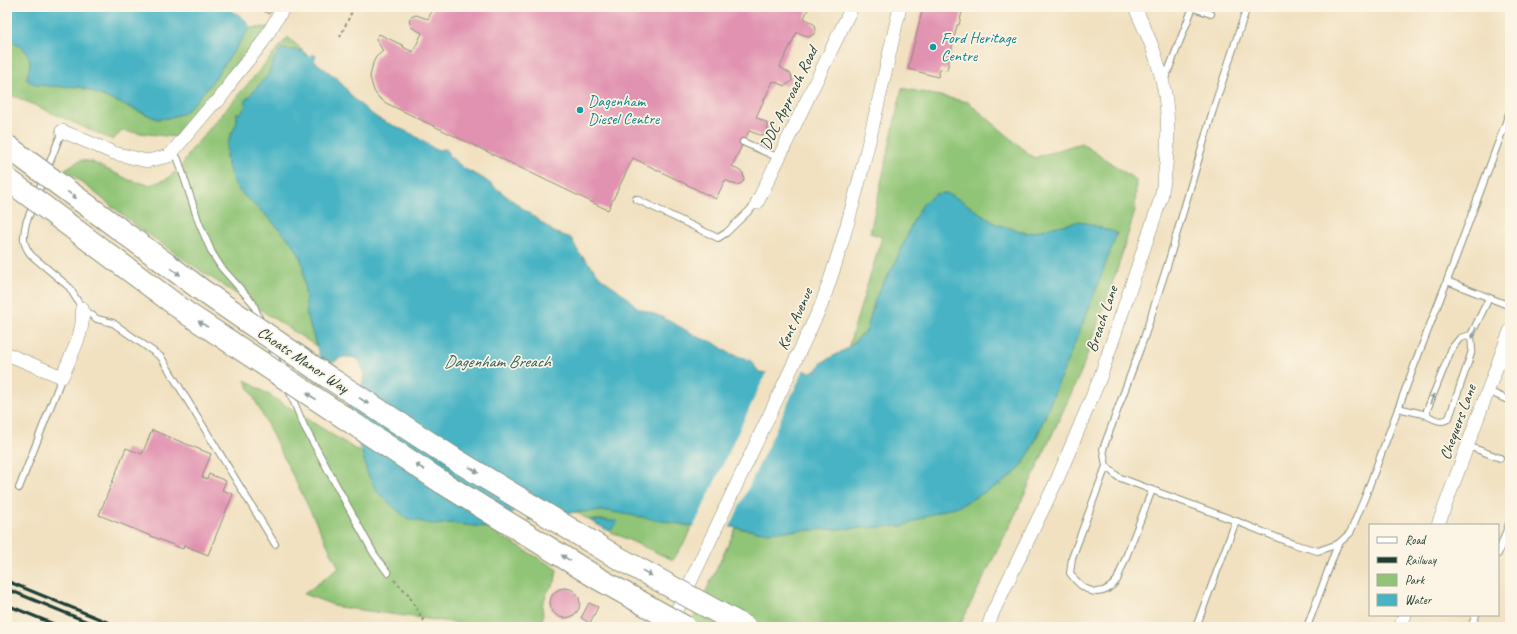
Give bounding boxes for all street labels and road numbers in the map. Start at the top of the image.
street label: DDC Approach Road [755,41,824,153]
street label: Breach Lane [1081,282,1123,355]
street label: Kent Avenue [772,283,818,353]
street label: Choats Manor Way [254,322,354,399]
street label: Chequers Lane [1435,380,1481,462]

